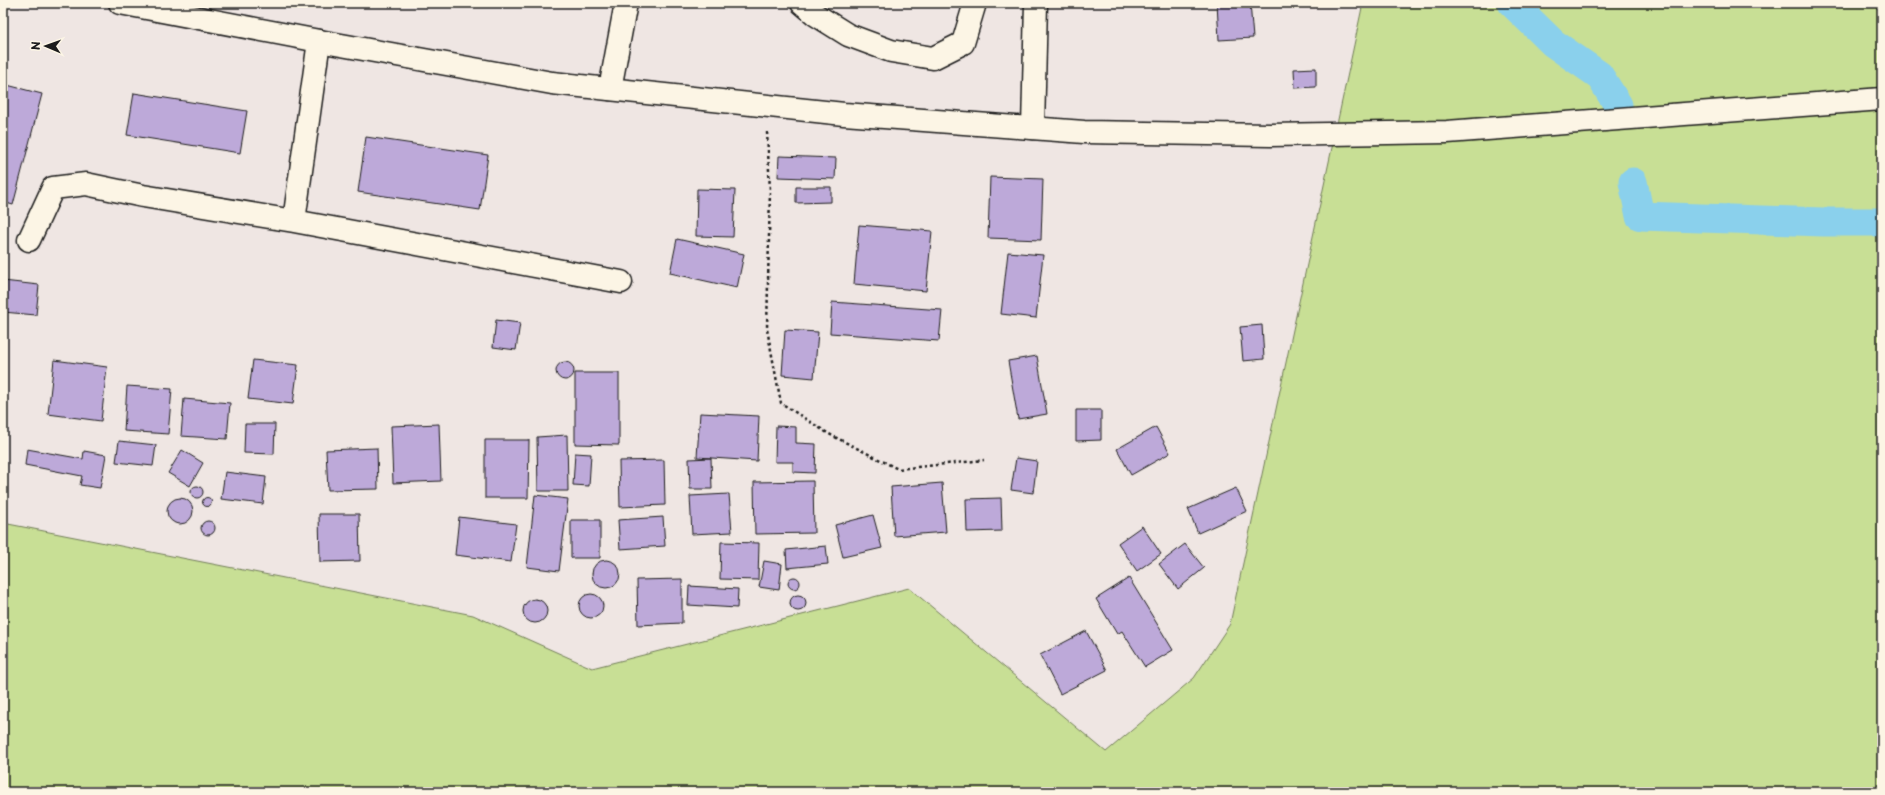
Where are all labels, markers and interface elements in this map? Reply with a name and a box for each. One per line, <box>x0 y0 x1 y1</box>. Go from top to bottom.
north arrow <box>26 26 66 66</box>
text: N <box>27 41 44 50</box>

